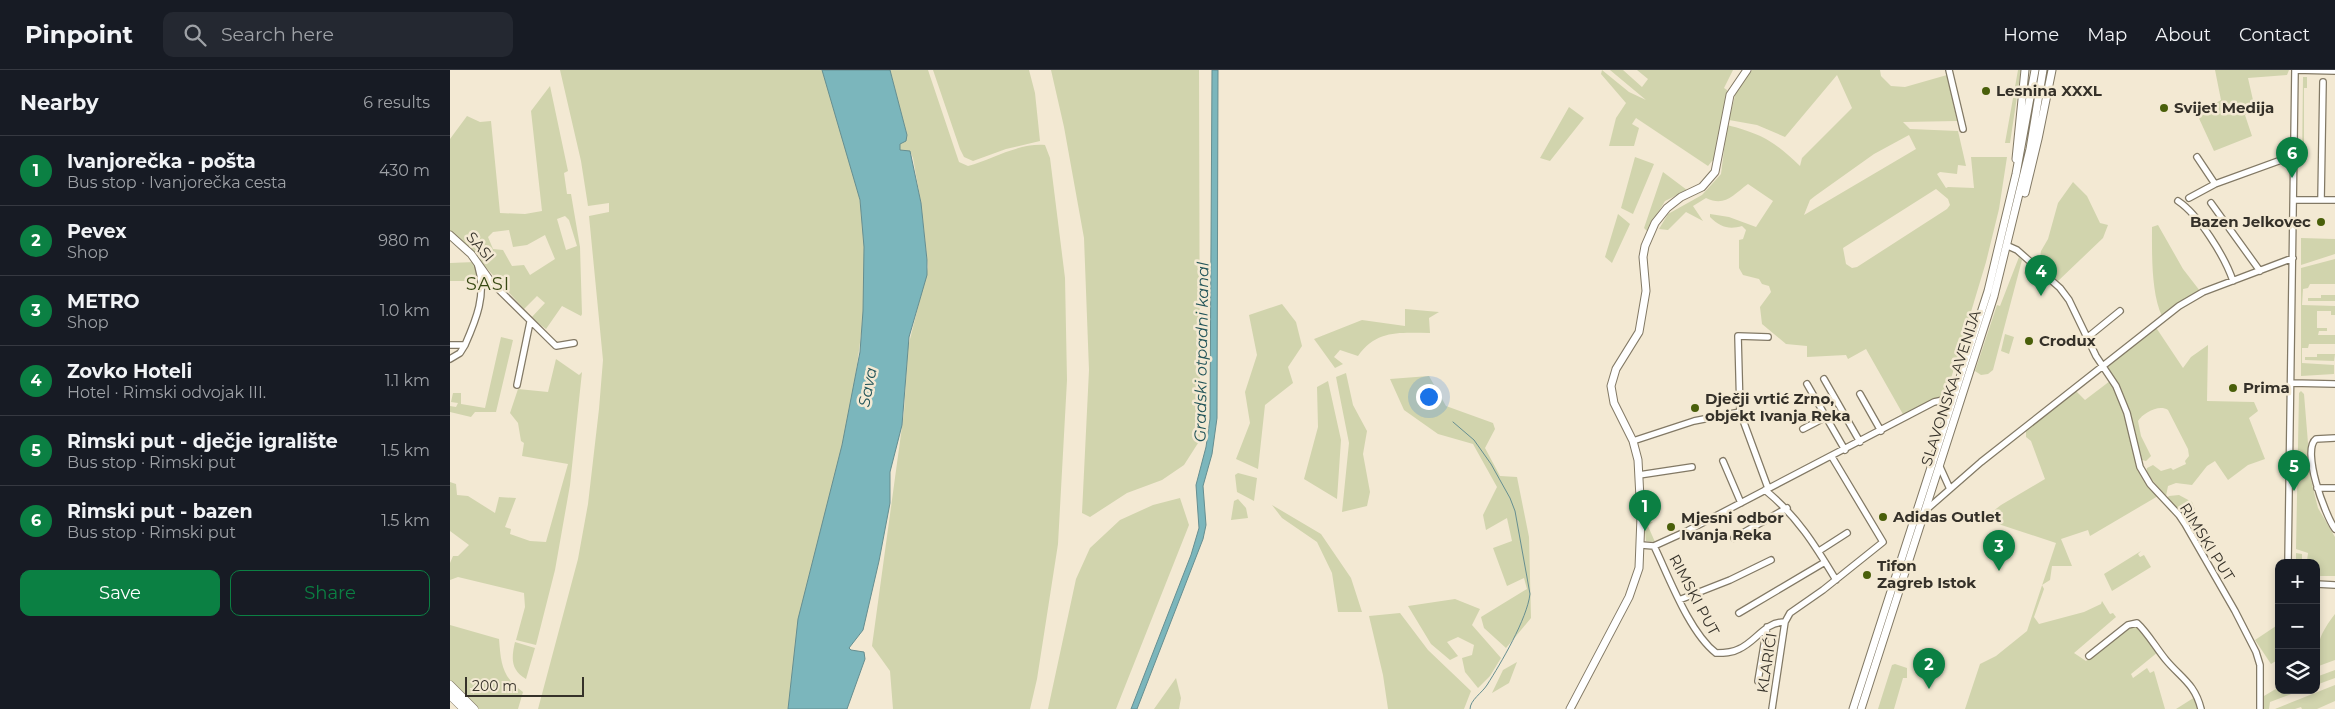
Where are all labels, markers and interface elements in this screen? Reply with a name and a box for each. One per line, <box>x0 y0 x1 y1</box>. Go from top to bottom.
search box <box>163 12 513 57</box>
text: Pinpoint <box>25 20 133 49</box>
icon: search <box>181 21 209 49</box>
text: Search here <box>221 23 334 46</box>
text: Home <box>2003 24 2059 46</box>
text: Map <box>2087 24 2127 46</box>
text: About <box>2155 24 2211 46</box>
text: Contact <box>2239 24 2310 46</box>
place label: Lesnina XXXL <box>1996 81 2102 100</box>
marker: Lesnina XXXL <box>1980 85 1992 97</box>
text: Nearby <box>20 90 99 115</box>
text: 6 results <box>363 93 430 112</box>
place label: Svijet Medija <box>2174 98 2274 117</box>
marker: Svijet Medija <box>2158 102 2170 114</box>
pin: 6 <box>2276 137 2308 178</box>
text: Ivanjorečka - pošta <box>67 150 256 173</box>
text: 1 <box>33 161 39 180</box>
text: 430 m <box>379 161 430 180</box>
text: Bus stop · Ivanjorečka cesta <box>67 173 287 192</box>
place label: Bazen Jelkovec <box>2190 212 2311 231</box>
marker: Bazen Jelkovec <box>2315 216 2327 228</box>
text: Pevex <box>67 220 127 243</box>
street label: SASI <box>462 228 499 266</box>
text: 2 <box>31 231 41 250</box>
text: 980 m <box>378 231 430 250</box>
text: Shop <box>67 243 109 262</box>
pin: 4 <box>2025 255 2057 296</box>
water label: Gradski otpadni kanal <box>1190 261 1213 442</box>
district label: SASI <box>466 273 510 295</box>
text: METRO <box>67 290 140 313</box>
text: 3 <box>31 301 41 320</box>
text: 1.0 km <box>380 301 430 320</box>
street label: SLAVONSKA AVENIJA <box>1916 307 1985 468</box>
text: Shop <box>67 313 109 332</box>
place label: Crodux <box>2039 331 2096 350</box>
marker: Crodux <box>2023 335 2035 347</box>
text: Zovko Hoteli <box>67 360 192 383</box>
water label: Sava <box>854 366 881 409</box>
text: 4 <box>30 371 42 390</box>
text: 1.1 km <box>385 371 430 390</box>
place label: Prima <box>2243 378 2290 397</box>
marker: Prima <box>2227 382 2239 394</box>
text: Hotel · Rimski odvojak III. <box>67 383 266 402</box>
your location <box>1416 384 1442 410</box>
place label: Dječji vrtić Zrno, objekt Ivanja Reka <box>1705 389 1850 425</box>
marker: Dječji vrtić Zrno, objekt Ivanja Reka <box>1689 402 1701 414</box>
text: Rimski put - dječje igralište <box>67 430 338 453</box>
text: 5 <box>31 441 41 460</box>
text: 1.5 km <box>381 441 430 460</box>
pin: 5 <box>2278 450 2310 491</box>
text: Bus stop · Rimski put <box>67 453 236 472</box>
pin: 1 <box>1629 490 1661 531</box>
street label: RIMSKI PUT <box>2176 499 2239 585</box>
text: Rimski put - bazen <box>67 500 253 523</box>
place label: Adidas Outlet <box>1892 507 2002 526</box>
place label: Mjesni odbor Ivanja Reka <box>1681 508 1784 544</box>
text: 6 <box>31 511 41 530</box>
text: 1.5 km <box>381 511 430 530</box>
marker: Adidas Outlet <box>1877 511 1889 523</box>
marker: Mjesni odbor Ivanja Reka <box>1665 521 1677 533</box>
text: Bus stop · Rimski put <box>67 523 236 542</box>
pin: 3 <box>1983 530 2015 571</box>
street label: RIMSKI PUT <box>1665 551 1724 639</box>
place label: Tifon Zagreb Istok <box>1877 556 1976 592</box>
map controls <box>2275 559 2320 694</box>
button: + <box>2275 559 2320 604</box>
marker: Tifon Zagreb Istok <box>1861 569 1873 581</box>
button: Save <box>20 570 220 616</box>
button: Share <box>230 570 430 616</box>
button: − <box>2275 604 2320 649</box>
street label: KLARIĆI <box>1752 631 1781 694</box>
pin: 2 <box>1913 648 1945 689</box>
button: layers <box>2275 649 2320 694</box>
scale bar <box>465 674 584 697</box>
text: 200 m <box>472 677 517 695</box>

